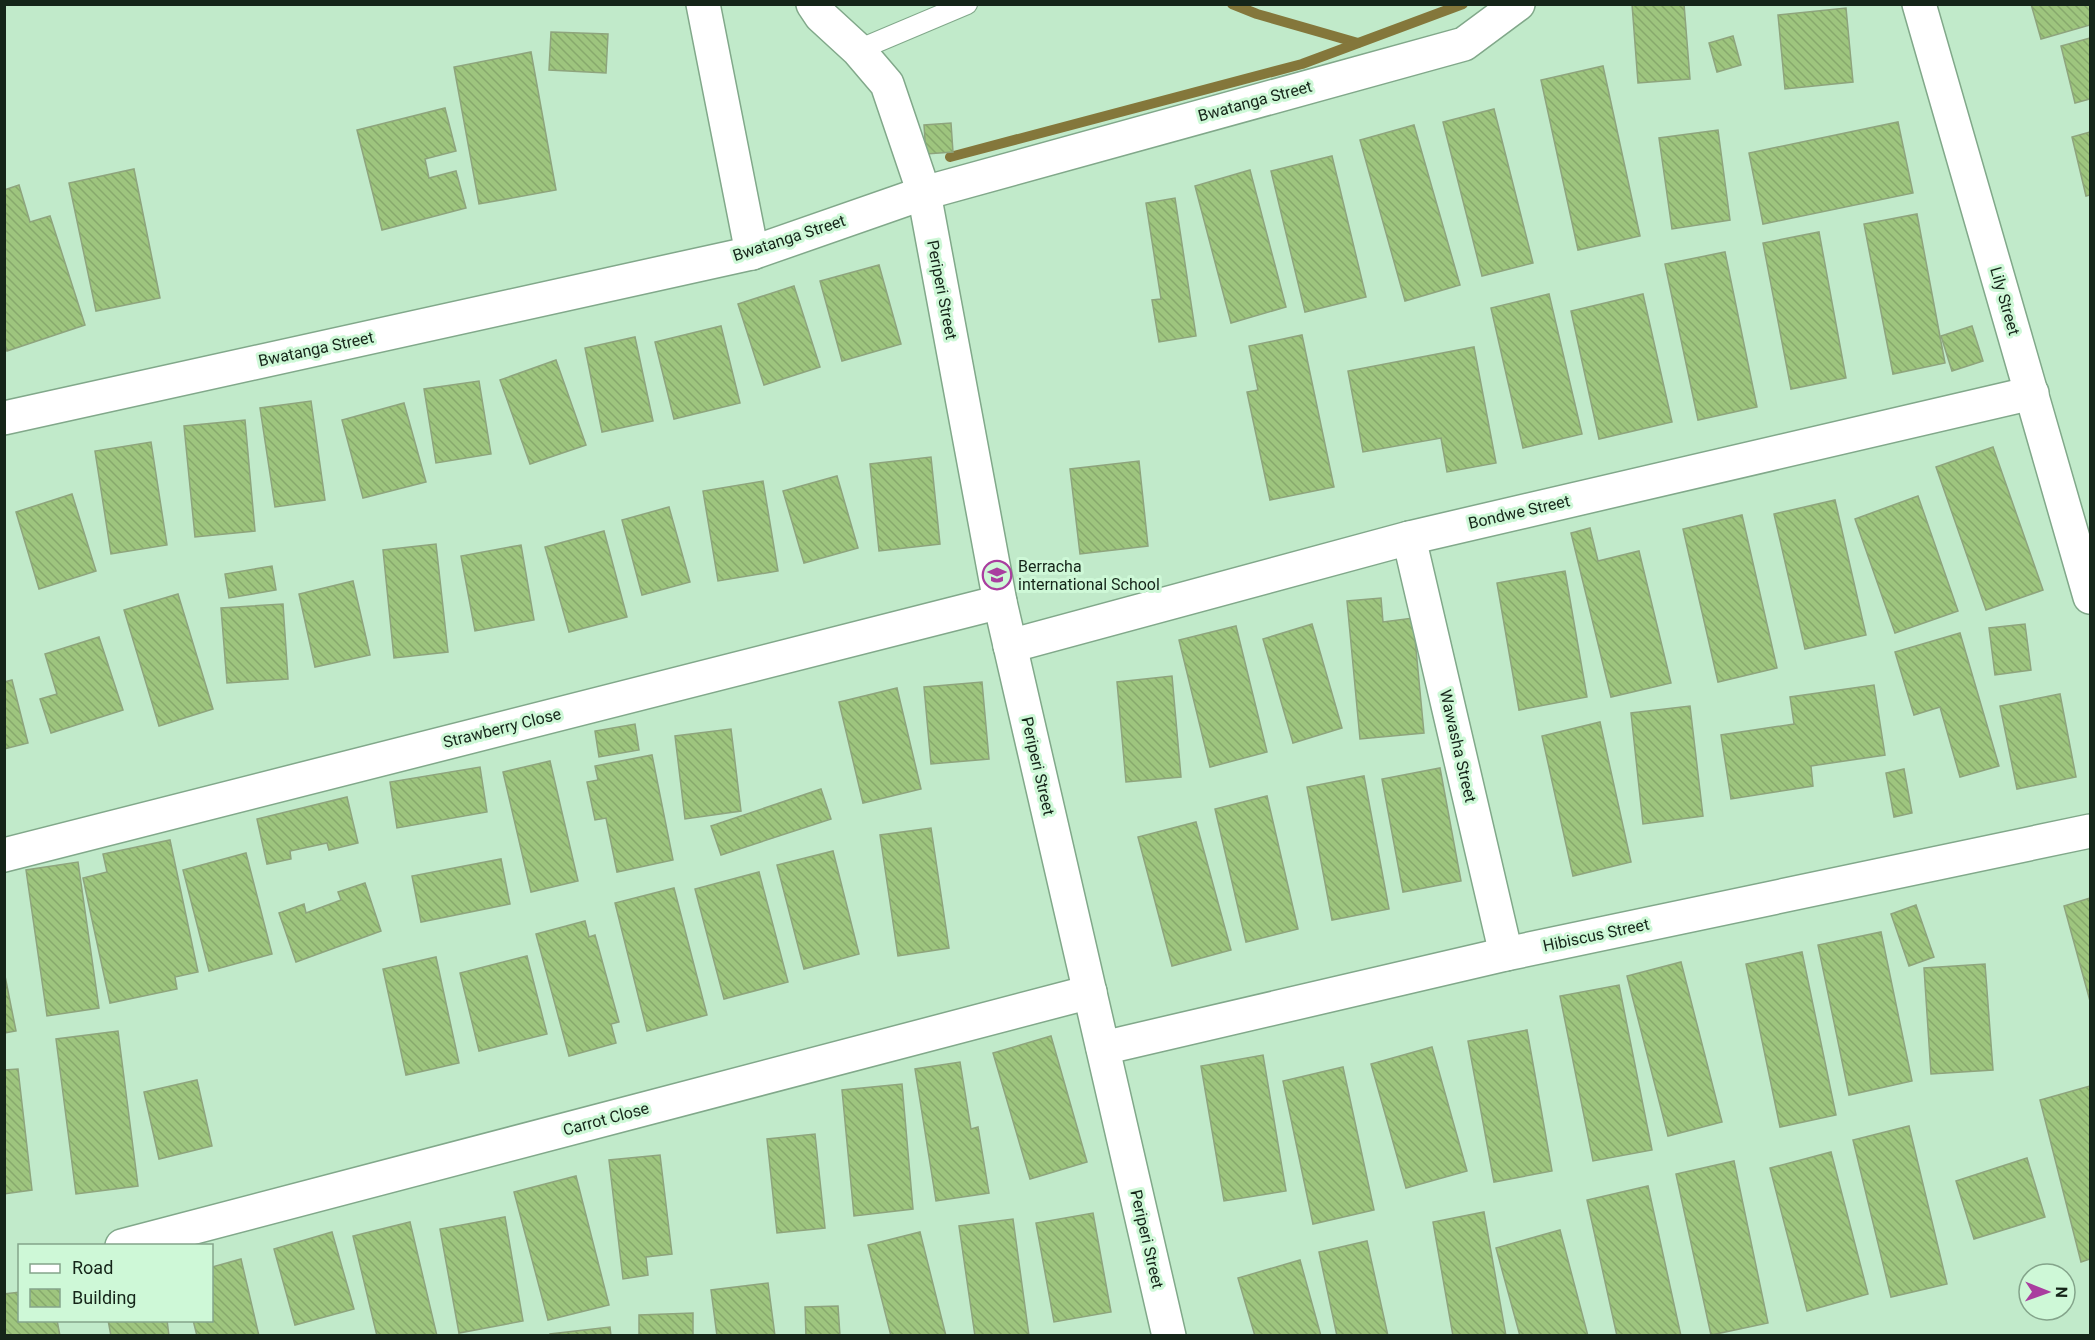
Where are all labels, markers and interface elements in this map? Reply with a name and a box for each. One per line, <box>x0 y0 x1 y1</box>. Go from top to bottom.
street label: Bwatanga Street <box>1196 77 1314 125</box>
street label: Bwatanga Street <box>730 211 848 265</box>
street label: Periperi Street <box>923 239 961 341</box>
street label: Lily Street <box>1986 265 2024 337</box>
street label: Bwatanga Street <box>257 328 375 370</box>
street label: Bondwe Street <box>1466 491 1572 533</box>
place label: Berracha international School <box>1018 557 1160 594</box>
school or university icon: Berracha international School <box>981 559 1013 591</box>
street label: Wawasha Street <box>1436 688 1480 804</box>
street label: Strawberry Close <box>441 704 563 752</box>
street label: Periperi Street <box>1017 715 1059 817</box>
street label: Hibiscus Street <box>1541 914 1651 956</box>
street label: Carrot Close <box>561 1098 651 1140</box>
street label: Periperi Street <box>1126 1188 1168 1290</box>
legend <box>18 1244 213 1322</box>
text: Road <box>72 1257 113 1278</box>
north arrow <box>2017 1262 2077 1322</box>
text: N <box>2052 1286 2071 1298</box>
text: Building <box>72 1287 136 1308</box>

